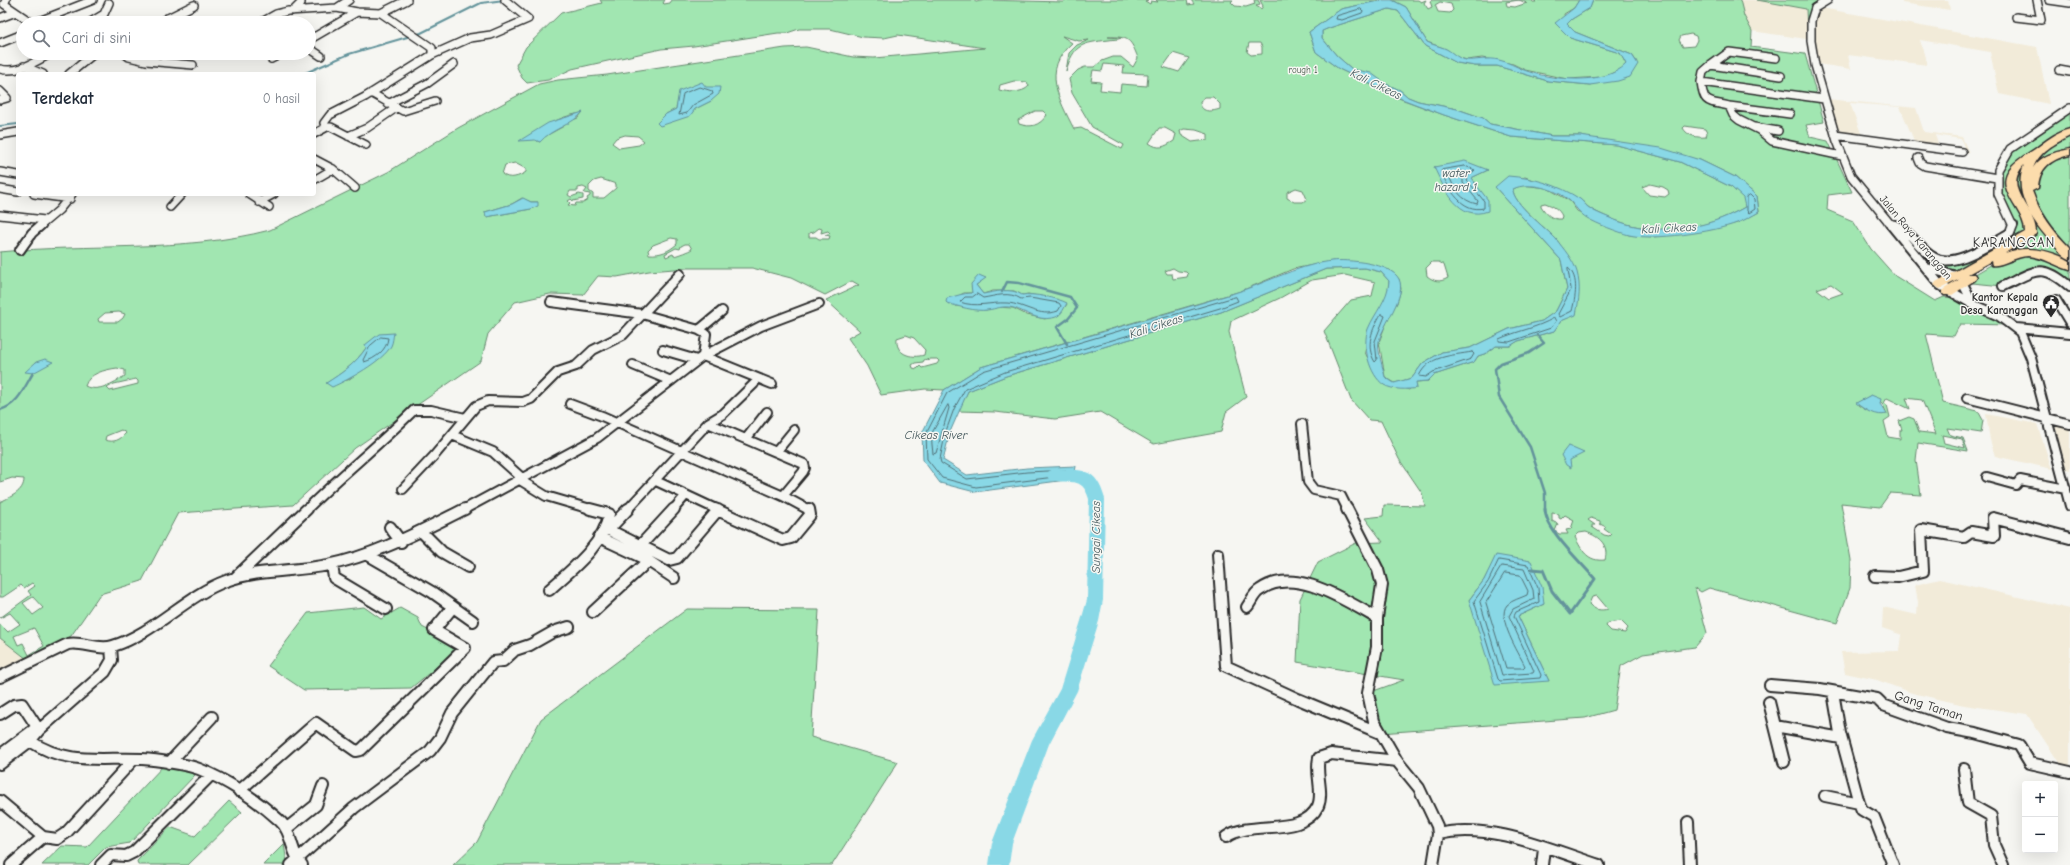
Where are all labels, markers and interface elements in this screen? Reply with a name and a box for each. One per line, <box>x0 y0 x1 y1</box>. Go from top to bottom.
search box <box>16 16 316 60</box>
icon: search <box>30 27 52 49</box>
text: Cari di sini <box>62 29 131 47</box>
park label: rough 1 <box>1289 65 1318 75</box>
water label: Kali Cikeas <box>1348 66 1404 102</box>
text: Terdekat <box>32 89 94 108</box>
text: 0 hasil <box>263 91 300 106</box>
water label: water hazard 1 <box>1434 166 1478 194</box>
street label: Jalan Raya Karanggan <box>1877 193 1955 282</box>
water label: Kali Cikeas <box>1641 220 1697 236</box>
district label: KARANGGAN <box>1973 235 2055 250</box>
place label: Kantor Kepala Desa Karanggan <box>1961 291 2038 317</box>
public building icon: Kantor Kepala Desa Karanggan <box>2041 293 2061 318</box>
water label: Kali Cikeas <box>1128 311 1184 341</box>
water label: Cikeas River <box>905 428 969 442</box>
water label: Sungai Cikeas <box>1089 501 1103 573</box>
street label: Gang Taman <box>1893 687 1965 724</box>
map controls <box>2022 781 2058 853</box>
button: + <box>2022 781 2058 817</box>
button: − <box>2022 817 2058 853</box>

